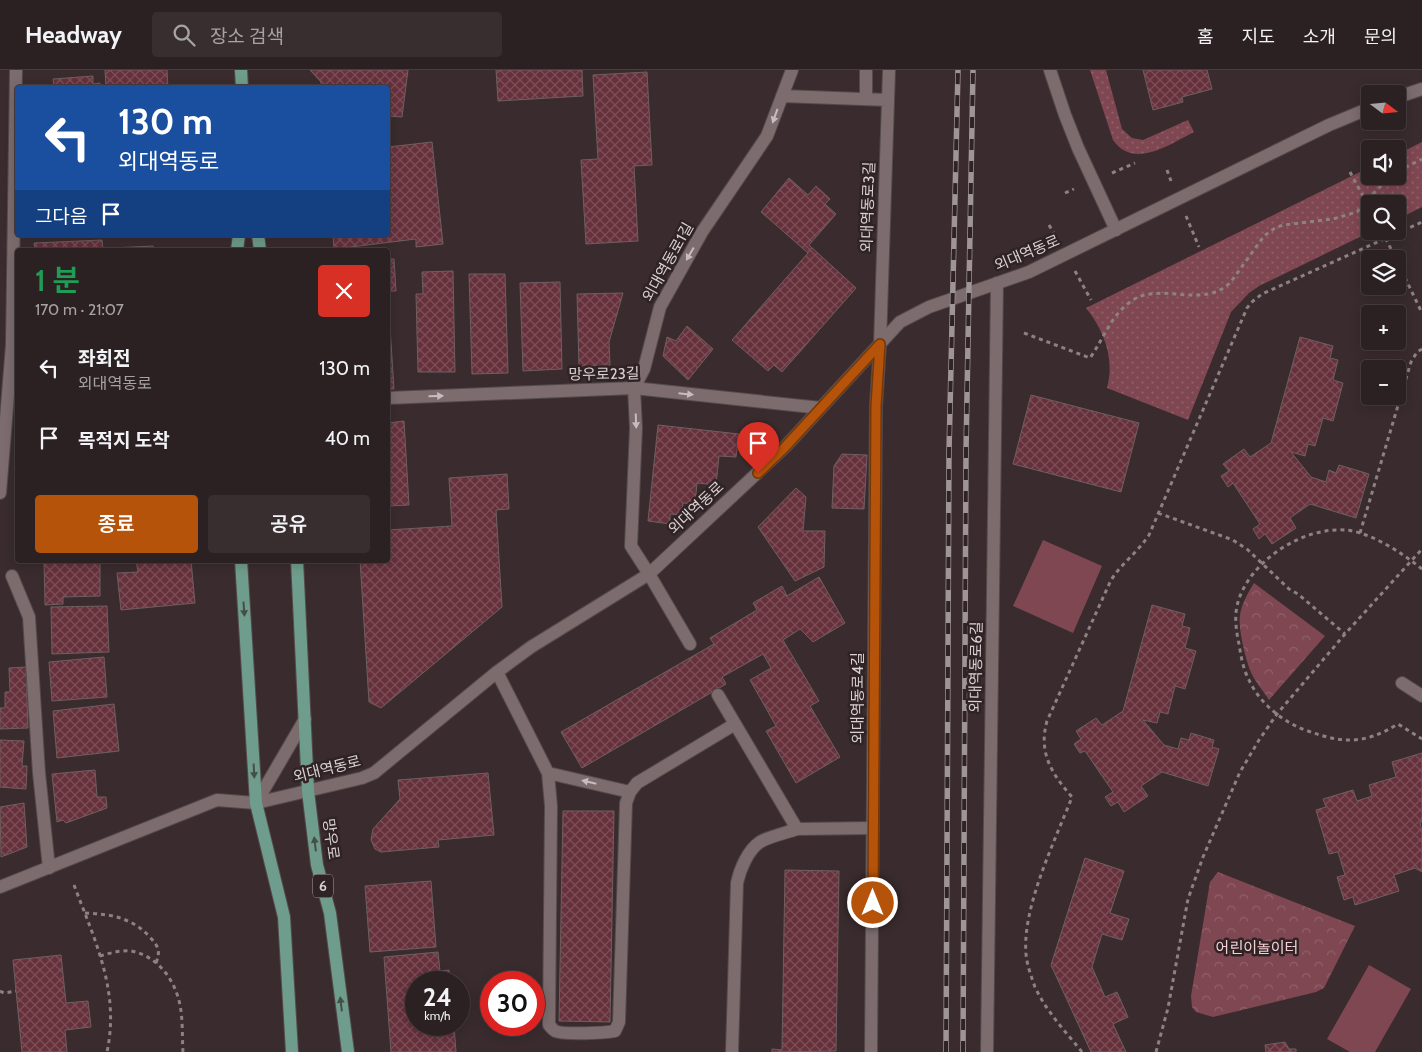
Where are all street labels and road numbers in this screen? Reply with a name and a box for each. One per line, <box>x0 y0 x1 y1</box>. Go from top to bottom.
street label: 외대역동로3길 <box>857 161 879 253</box>
street label: 외대역동로1길 <box>639 219 697 305</box>
street label: 외대역동로 <box>992 231 1062 275</box>
street label: 망우로23길 <box>568 364 640 384</box>
street label: 외대역동로 <box>665 478 727 538</box>
street label: 외대역동로6길 <box>966 621 986 713</box>
street label: 외대역동로4길 <box>849 652 867 744</box>
street label: 외대역동로 <box>291 752 363 786</box>
street label: 망우로 <box>319 817 343 861</box>
road number: 6 <box>313 874 333 898</box>

